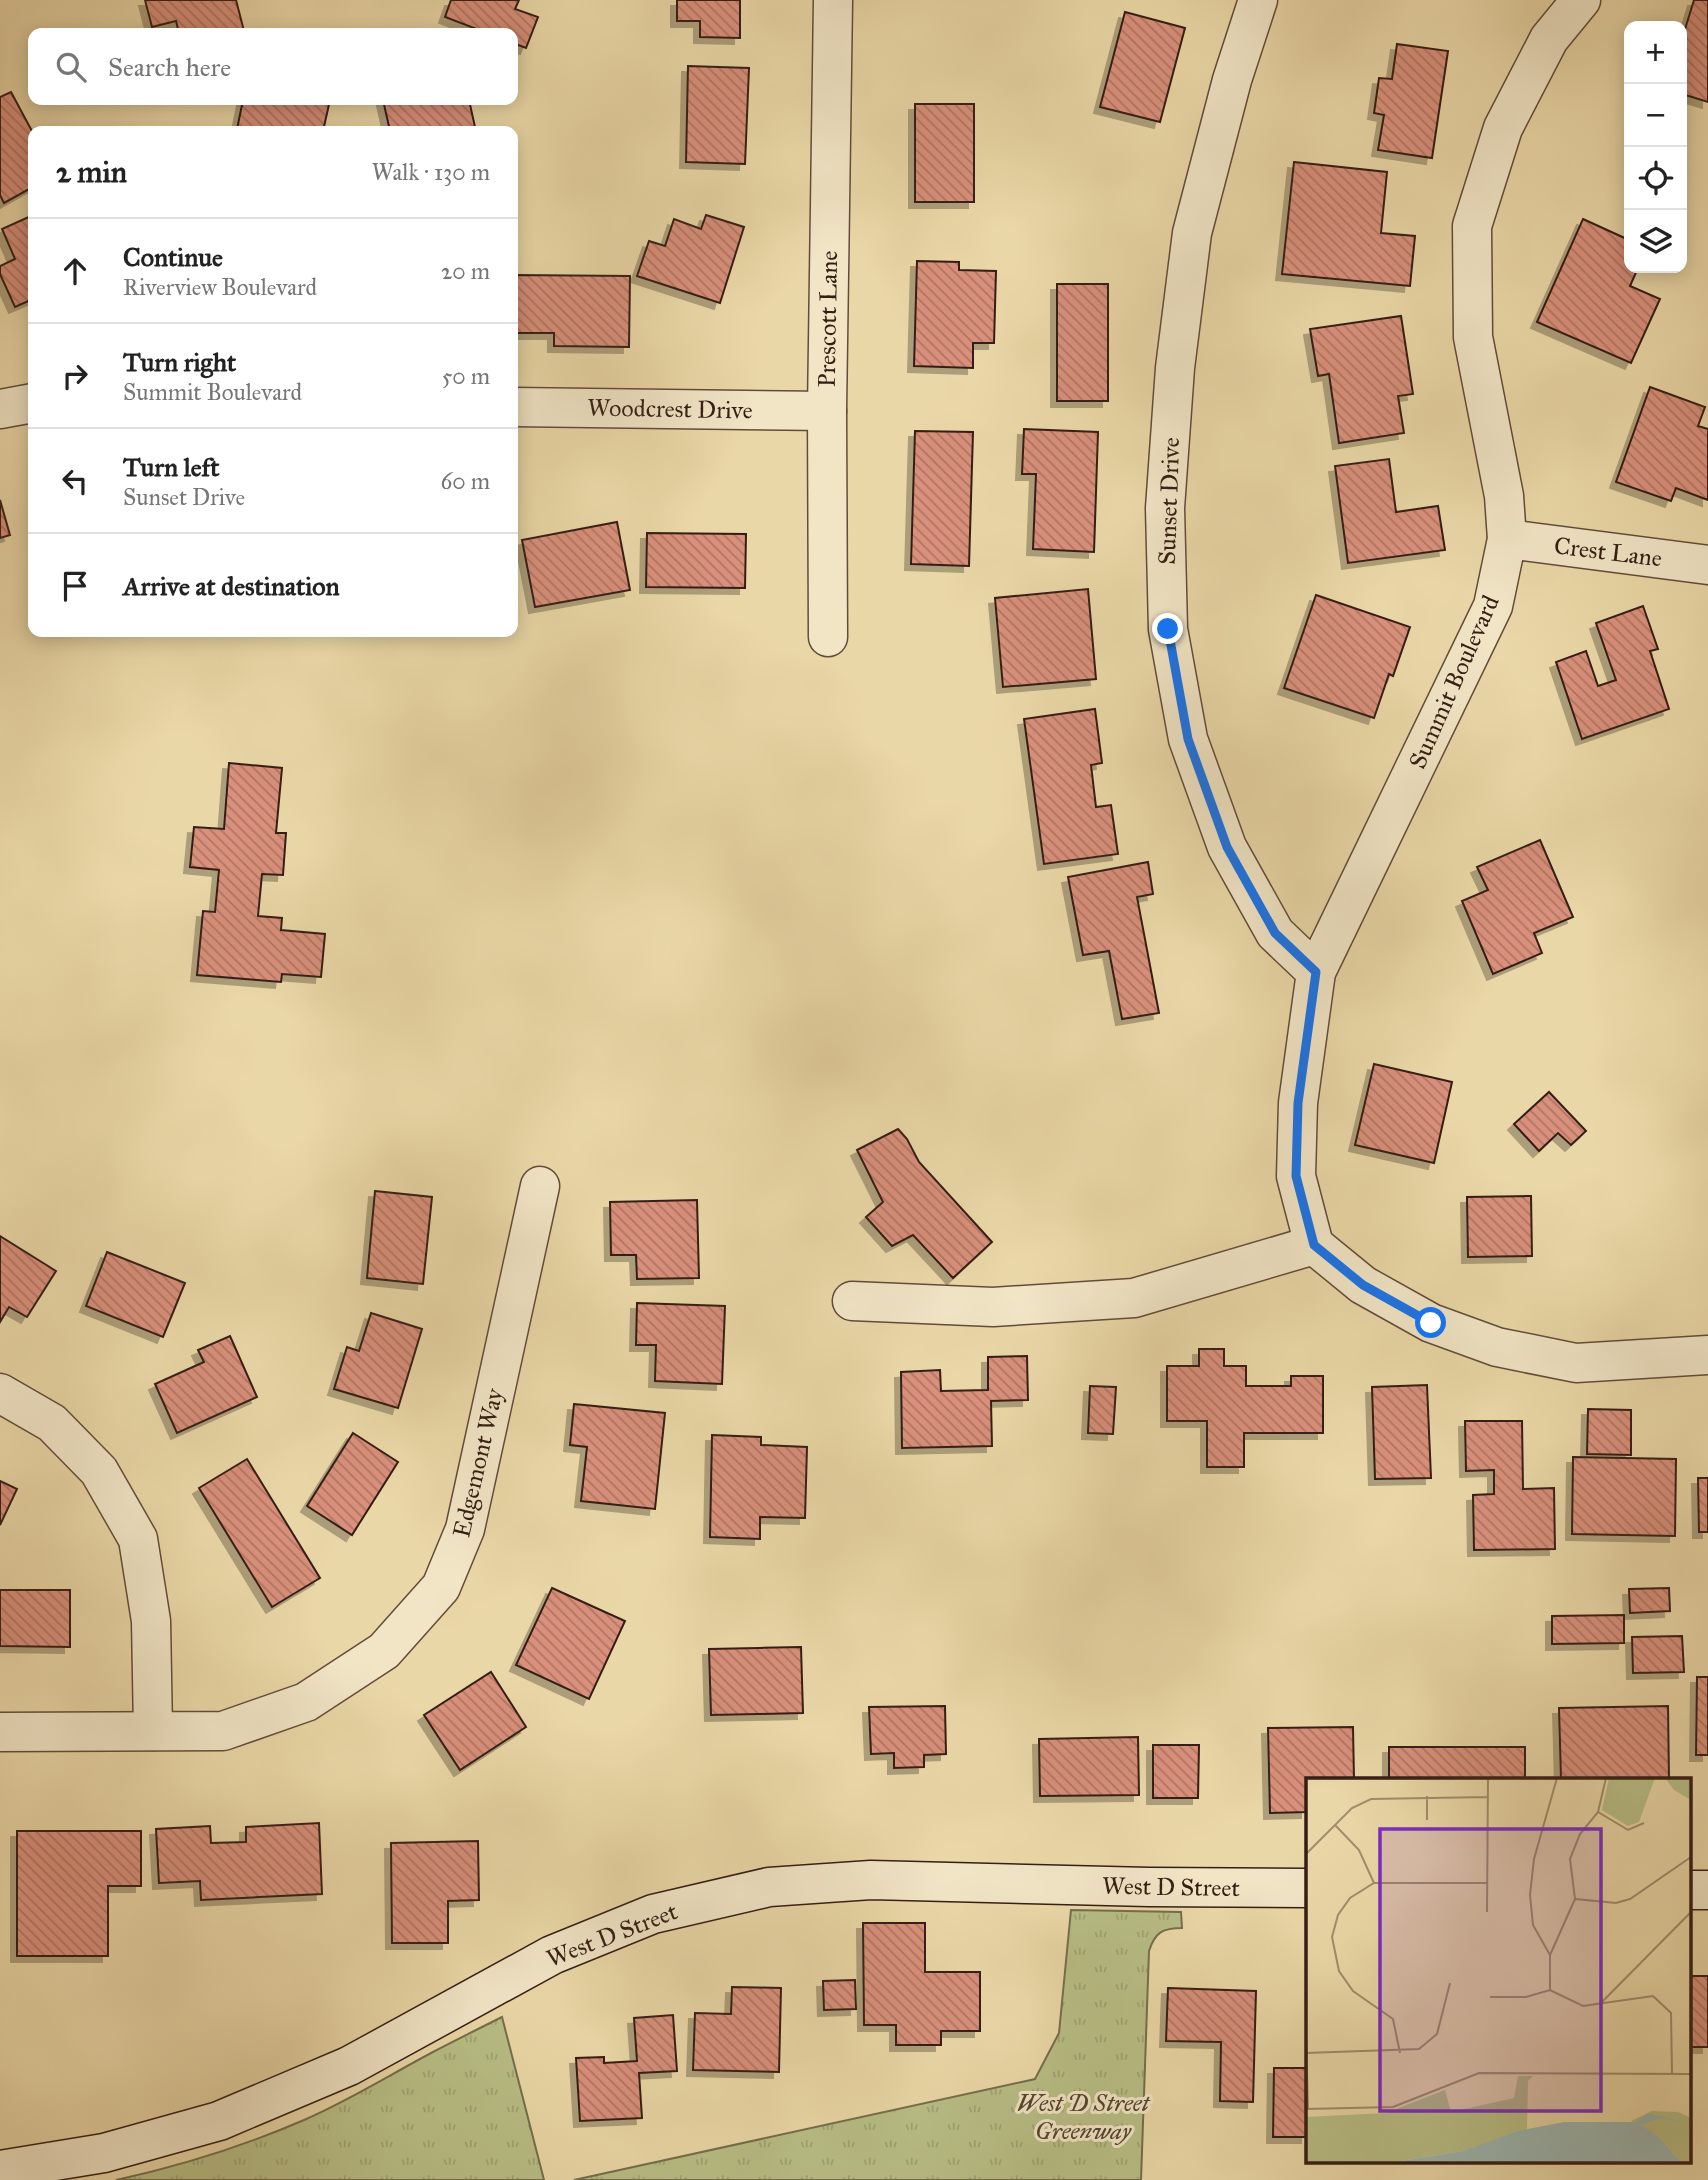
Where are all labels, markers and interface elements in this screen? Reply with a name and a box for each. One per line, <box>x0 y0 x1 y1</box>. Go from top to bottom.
map controls <box>1624 21 1687 273</box>
button: + <box>1624 21 1687 84</box>
search box <box>28 28 518 105</box>
icon: search <box>52 48 90 86</box>
text: Search here <box>108 51 231 83</box>
button: − <box>1624 84 1687 147</box>
button: locate <box>1624 147 1687 210</box>
text: 2 min <box>56 154 127 190</box>
text: Walk · 130 m <box>372 158 490 186</box>
button: layers <box>1624 210 1687 273</box>
text: Continue <box>123 241 223 273</box>
street label: Prescott Lane <box>812 250 844 388</box>
icon: ahead <box>56 252 94 290</box>
text: 20 m <box>441 257 490 285</box>
text: Riverview Boulevard <box>123 273 317 301</box>
text: Turn right <box>123 346 236 378</box>
icon: right <box>56 357 94 395</box>
text: 50 m <box>442 362 490 390</box>
text: Summit Boulevard <box>123 378 302 406</box>
street label: Woodcrest Drive <box>587 393 753 425</box>
street label: Sunset Drive <box>1152 437 1186 565</box>
text: Turn left <box>123 451 219 483</box>
icon: left <box>56 462 94 500</box>
text: 60 m <box>441 467 490 495</box>
text: Sunset Drive <box>123 483 245 511</box>
street label: Crest Lane <box>1552 531 1664 573</box>
icon: arrive <box>56 567 94 605</box>
text: Arrive at destination <box>123 570 340 602</box>
street label: Summit Boulevard <box>1402 591 1506 773</box>
route end <box>1152 613 1183 644</box>
route start <box>1415 1307 1446 1338</box>
street label: Edgemont Way <box>446 1385 510 1540</box>
inset map <box>1306 1778 1690 2162</box>
street label: West D Street <box>1102 1871 1241 1903</box>
street label: West D Street <box>542 1896 682 1974</box>
park label: West D Street Greenway <box>1017 2088 1151 2146</box>

